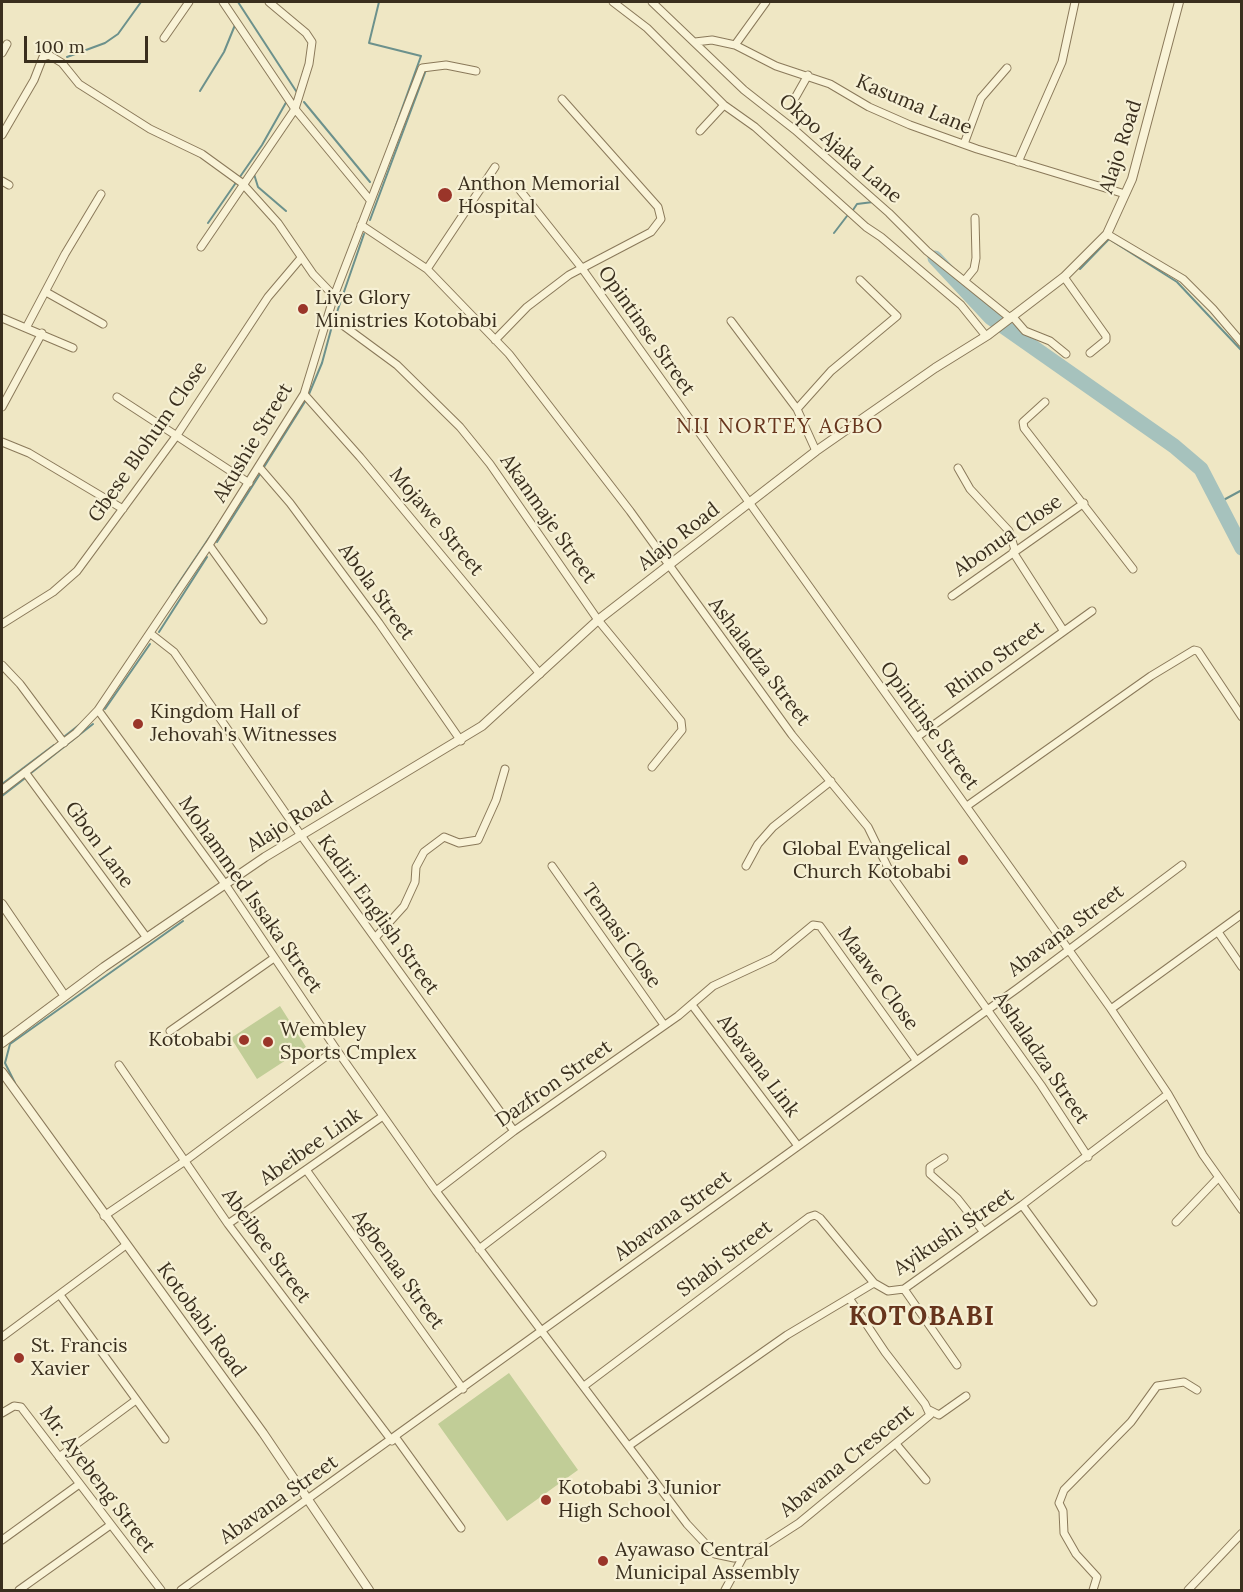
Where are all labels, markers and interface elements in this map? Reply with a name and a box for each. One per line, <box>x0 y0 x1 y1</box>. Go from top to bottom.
scale bar <box>27 24 152 62</box>
text: 100 m <box>35 35 85 58</box>
street label: Kasuma Lane <box>852 70 976 140</box>
street label: Okpo Ajaka Lane <box>774 89 906 209</box>
street label: Alajo Road <box>1095 97 1147 197</box>
place label: Anthon Memorial Hospital <box>458 172 620 219</box>
marker: Anthon Memorial Hospital <box>436 186 454 204</box>
street label: Opintinse Street <box>592 261 700 401</box>
place label: Live Glory Ministries Kotobabi <box>315 286 497 333</box>
marker: Live Glory Ministries Kotobabi <box>296 302 310 316</box>
street label: Gbese Blohum Close <box>83 357 213 527</box>
street label: Akushie Street <box>208 379 298 507</box>
district label: NII NORTEY AGBO <box>676 414 884 440</box>
street label: Akanmaje Street <box>495 450 601 588</box>
street label: Mojawe Street <box>384 463 488 581</box>
street label: Abonua Close <box>949 490 1067 582</box>
street label: Alajo Road <box>633 498 725 576</box>
street label: Abola Street <box>333 539 419 645</box>
street label: Ashaladza Street <box>703 593 815 731</box>
street label: Rhino Street <box>941 616 1049 704</box>
street label: Opintinse Street <box>874 657 984 795</box>
place label: Kingdom Hall of Jehovah's Witnesses <box>150 700 337 747</box>
marker: Kingdom Hall of Jehovah's Witnesses <box>131 717 145 731</box>
street label: Alajo Road <box>243 786 337 858</box>
street label: Mohammed Issaka Street <box>173 792 327 998</box>
street label: Gbon Lane <box>60 797 138 893</box>
street label: Kadiri English Street <box>312 830 444 1000</box>
place label: Global Evangelical Church Kotobabi <box>782 837 951 884</box>
marker: Global Evangelical Church Kotobabi <box>956 853 970 867</box>
street label: Temasi Close <box>576 879 666 993</box>
street label: Abavana Street <box>1003 880 1129 982</box>
street label: Maawe Close <box>832 923 924 1035</box>
street label: Ashaladza Street <box>988 987 1094 1129</box>
street label: Abavana Link <box>712 1010 804 1122</box>
place label: Wembley Sports Cmplex <box>280 1018 416 1065</box>
place label: Kotobabi <box>148 1028 232 1052</box>
marker: Kotobabi <box>237 1033 251 1047</box>
marker: Wembley Sports Cmplex <box>261 1035 275 1049</box>
street label: Dazfron Street <box>491 1035 617 1133</box>
street label: Abeibee Link <box>255 1103 367 1191</box>
street label: Abavana Street <box>610 1165 736 1267</box>
street label: Ayikushi Street <box>889 1183 1019 1281</box>
street label: Abeibee Street <box>216 1184 316 1308</box>
street label: Agbenaa Street <box>347 1206 449 1334</box>
street label: Shabi Street <box>673 1215 777 1303</box>
street label: Kotobabi Road <box>152 1258 250 1382</box>
district label: KOTOBABI <box>848 1302 996 1334</box>
place label: St. Francis Xavier <box>31 1334 127 1381</box>
marker: St. Francis Xavier <box>12 1351 26 1365</box>
street label: Abavana Crescent <box>775 1399 919 1523</box>
street label: Mr. Ayebeng Street <box>34 1402 160 1558</box>
street label: Abavana Street <box>215 1450 343 1550</box>
place label: Kotobabi 3 Junior High School <box>558 1476 721 1523</box>
marker: Kotobabi 3 Junior High School <box>539 1493 553 1507</box>
place label: Ayawaso Central Municipal Assembly <box>615 1538 800 1585</box>
marker: Ayawaso Central Municipal Assembly <box>596 1554 610 1568</box>

